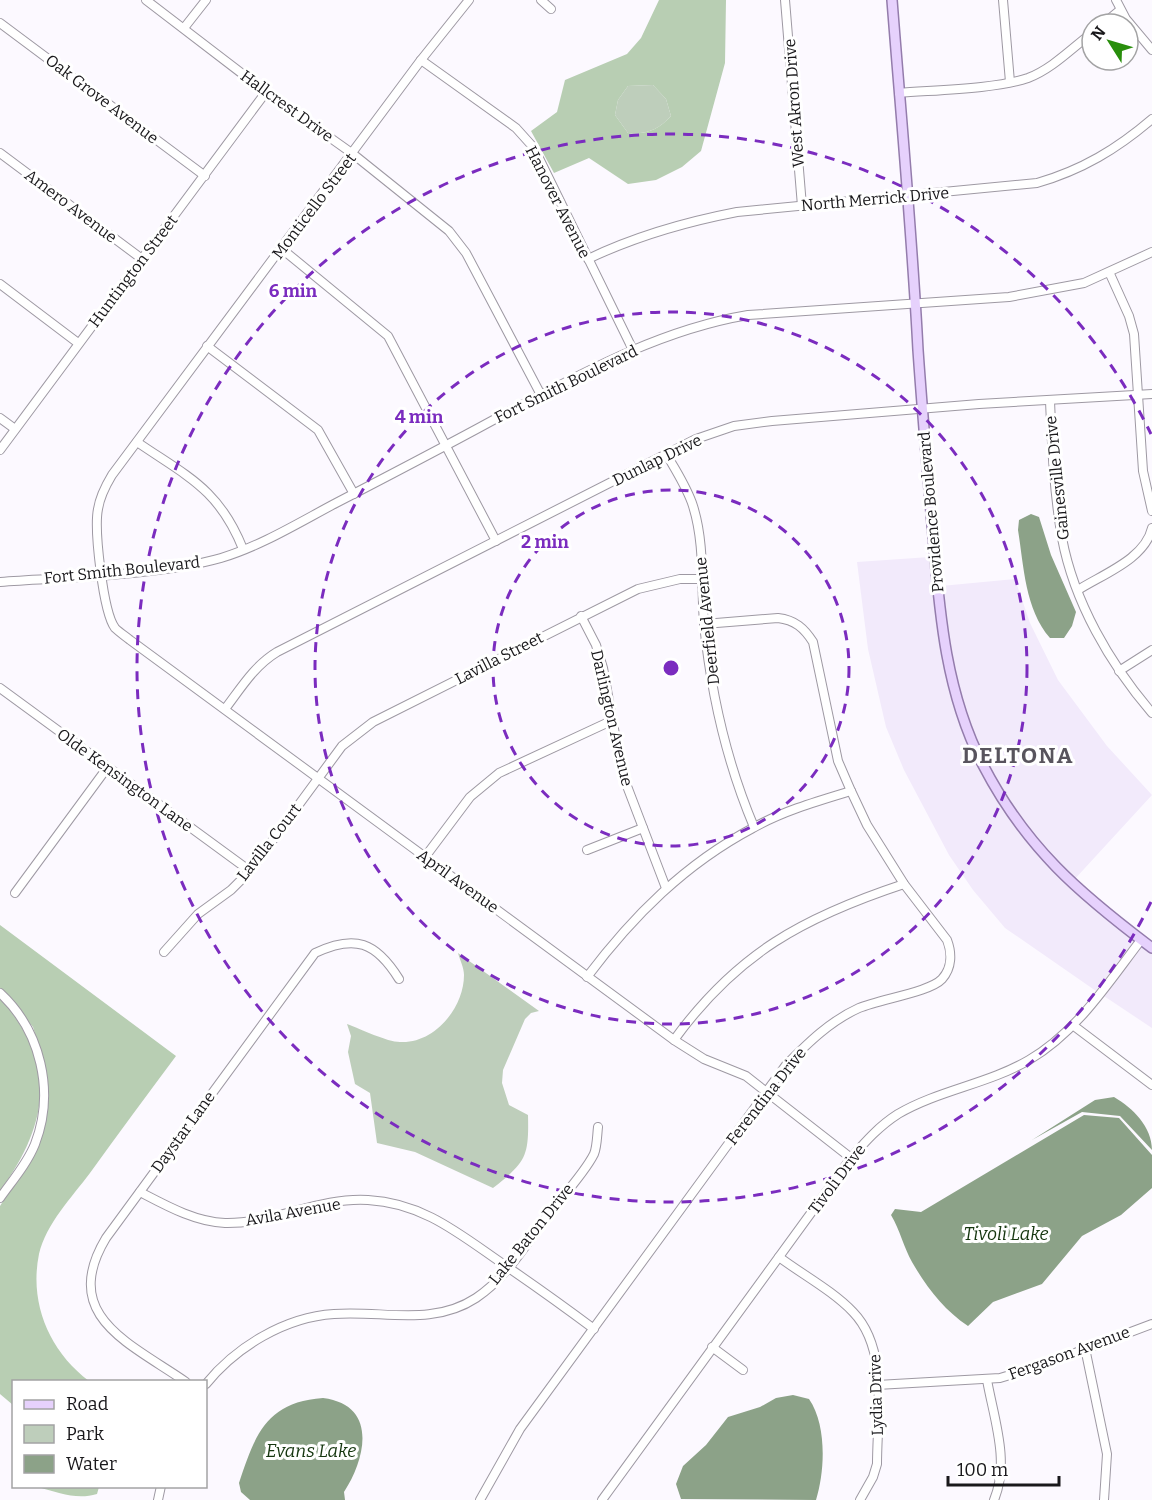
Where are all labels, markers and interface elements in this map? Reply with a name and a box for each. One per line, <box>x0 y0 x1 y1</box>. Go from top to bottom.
north arrow <box>1080 12 1140 72</box>
text: N <box>1087 23 1110 44</box>
street label: West Akron Drive <box>780 38 808 168</box>
street label: Oak Grove Avenue <box>42 50 162 148</box>
street label: Hallcrest Drive <box>237 66 337 146</box>
street label: Hanover Avenue <box>521 143 595 261</box>
street label: Monticello Street <box>268 149 360 263</box>
street label: Amero Avenue <box>21 165 121 247</box>
street label: North Merrick Drive <box>800 183 950 215</box>
street label: Huntington Street <box>85 211 182 331</box>
text: 6 min <box>269 280 318 302</box>
street label: Fort Smith Boulevard <box>491 341 641 427</box>
text: 4 min <box>395 406 444 428</box>
street label: Gainesville Drive <box>1041 415 1073 541</box>
street label: Dunlap Drive <box>609 430 705 490</box>
street label: Providence Boulevard <box>914 430 948 593</box>
text: 2 min <box>521 531 569 553</box>
street label: Fort Smith Boulevard <box>43 552 201 588</box>
street label: Deerfield Avenue <box>691 556 723 686</box>
street label: Lavilla Street <box>452 628 546 688</box>
street label: Darlington Avenue <box>587 648 637 788</box>
centre of rings <box>661 658 681 678</box>
street label: Olde Kensington Lane <box>53 724 197 836</box>
district label: DELTONA <box>962 742 1074 769</box>
street label: Lavilla Court <box>233 799 305 884</box>
street label: April Avenue <box>413 845 503 917</box>
street label: Ferendina Drive <box>722 1044 810 1148</box>
street label: Daystar Lane <box>147 1088 219 1176</box>
street label: Tivoli Drive <box>804 1140 870 1218</box>
street label: Lake Baton Drive <box>485 1180 577 1288</box>
street label: Avila Avenue <box>244 1194 342 1230</box>
water label: Tivoli Lake <box>963 1223 1049 1245</box>
street label: Fergason Avenue <box>1006 1322 1132 1384</box>
street label: Lydia Drive <box>865 1354 887 1436</box>
legend <box>12 1380 207 1488</box>
text: Road <box>66 1393 109 1415</box>
text: Park <box>66 1423 105 1445</box>
water label: Evans Lake <box>266 1440 356 1462</box>
scale bar <box>948 1449 1059 1487</box>
text: Water <box>66 1453 117 1475</box>
text: 100 m <box>957 1459 1008 1481</box>

